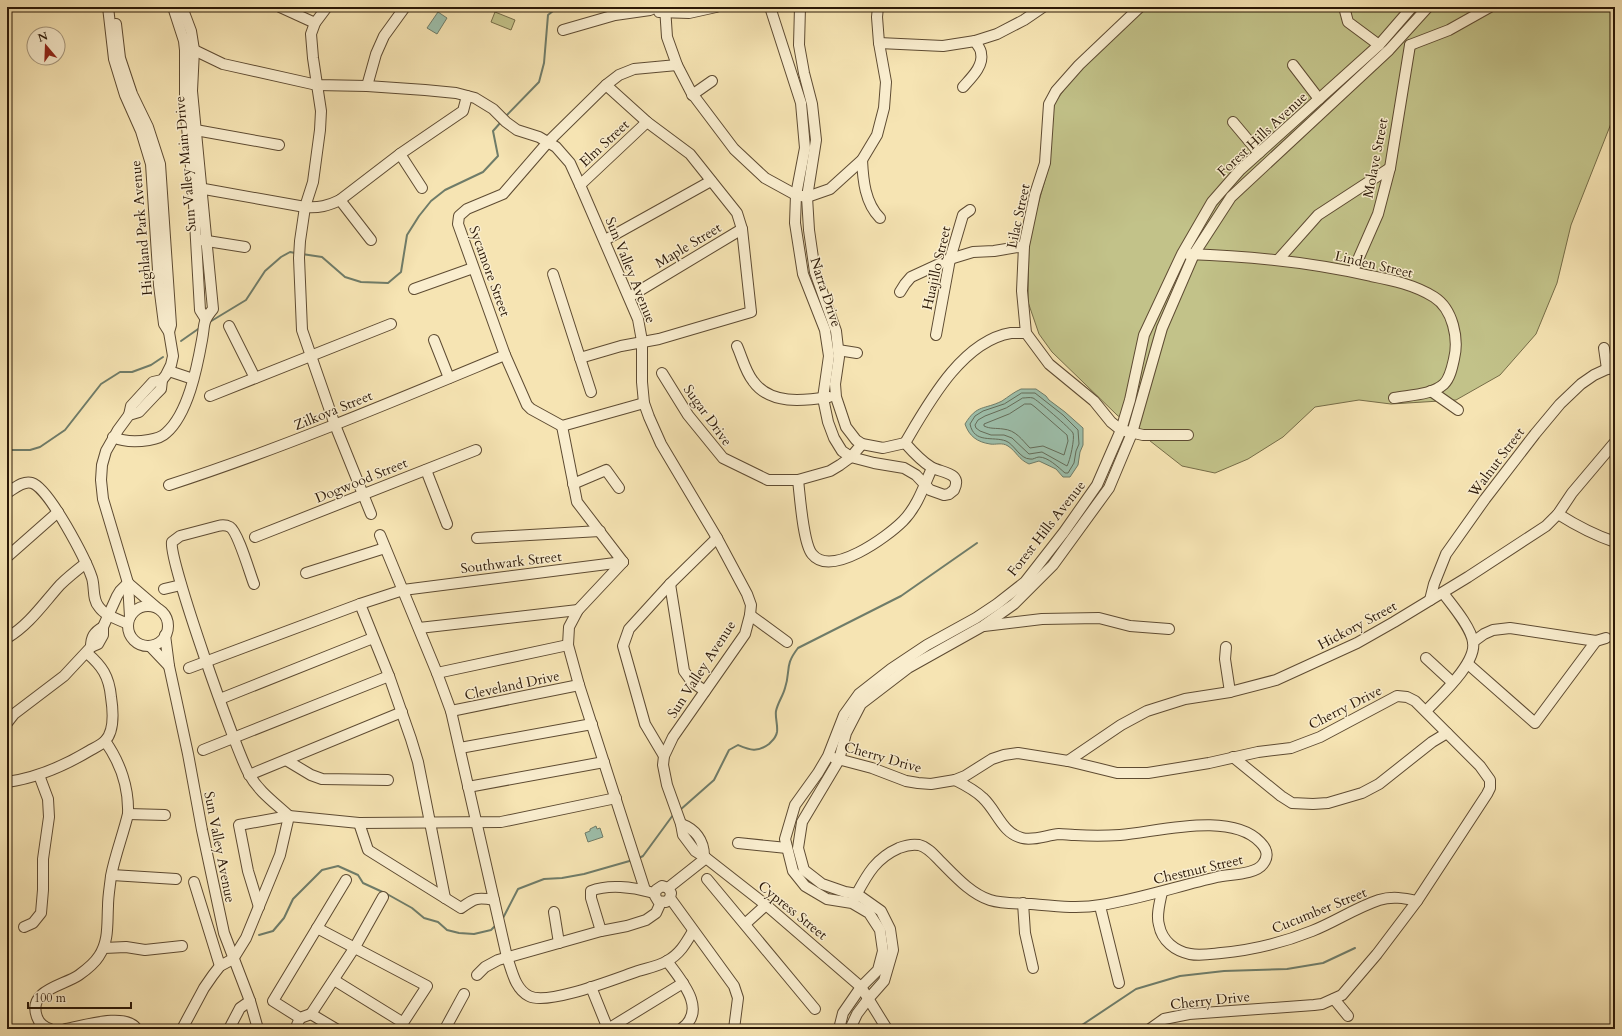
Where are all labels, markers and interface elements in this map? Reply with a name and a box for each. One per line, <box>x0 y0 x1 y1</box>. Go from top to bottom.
north arrow <box>26 26 66 66</box>
text: N <box>36 28 50 46</box>
street label: Forest Hills Avenue <box>1213 88 1311 181</box>
street label: Sun Valley Main Drive <box>170 95 201 233</box>
street label: Elm Street <box>575 115 634 171</box>
street label: Molave Street <box>1358 116 1393 200</box>
street label: Highland Park Avenue <box>126 159 157 297</box>
street label: Lilac Street <box>1002 181 1035 250</box>
street label: Sun Valley Avenue <box>601 214 660 326</box>
street label: Maple Street <box>652 218 725 273</box>
street label: Sycamore Street <box>464 223 515 320</box>
street label: Huajillo Street <box>918 224 955 312</box>
street label: Linden Street <box>1333 246 1415 283</box>
street label: Narra Drive <box>805 255 846 329</box>
street label: Sugar Drive <box>679 381 736 450</box>
street label: Zilkova Street <box>291 386 376 435</box>
street label: Walnut Street <box>1463 423 1529 502</box>
street label: Dogwood Street <box>312 453 411 508</box>
street label: Forest Hills Avenue <box>1003 477 1090 580</box>
street label: Southwark Street <box>459 547 563 578</box>
street label: Hickory Street <box>1314 596 1401 654</box>
street label: Sun Valley Avenue <box>663 617 740 722</box>
street label: Cleveland Drive <box>463 666 561 705</box>
street label: Cherry Drive <box>1305 681 1385 734</box>
street label: Cherry Drive <box>842 737 924 778</box>
street label: Sun Valley Avenue <box>199 790 240 904</box>
street label: Chestnut Street <box>1151 850 1245 889</box>
street label: Cypress Street <box>754 877 832 945</box>
street label: Cucumber Street <box>1269 883 1370 938</box>
scale bar <box>28 984 131 1010</box>
street label: Cherry Drive <box>1169 987 1251 1014</box>
text: 100 m <box>34 990 67 1006</box>

